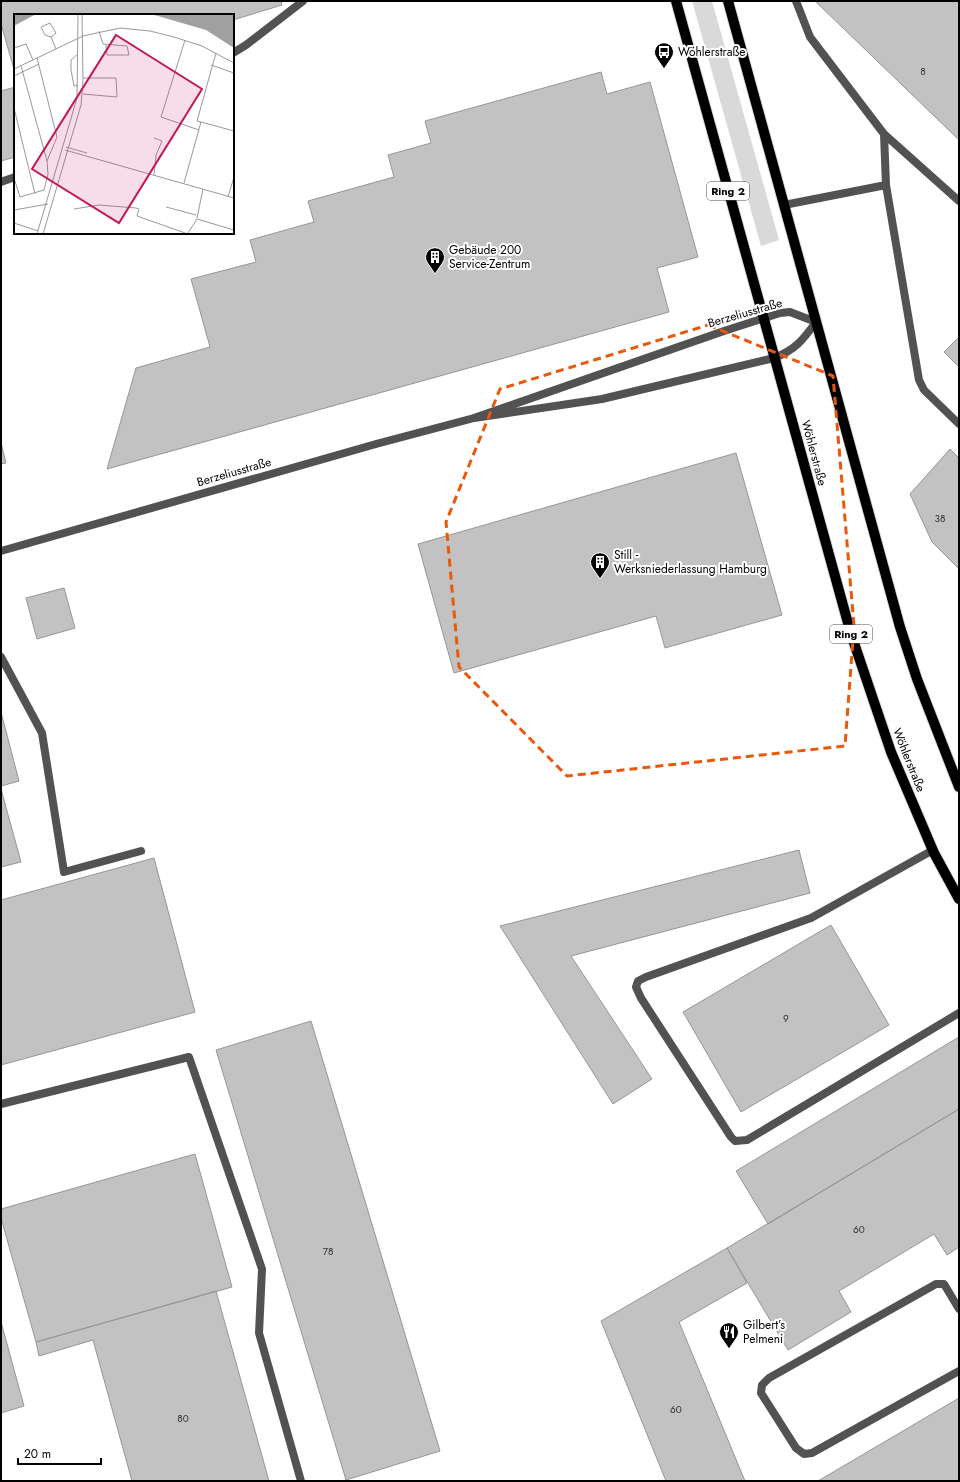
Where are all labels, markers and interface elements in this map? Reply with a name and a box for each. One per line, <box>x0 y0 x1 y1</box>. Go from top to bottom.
inset map <box>14 14 234 234</box>
bus stop icon: Wöhlerstraße <box>653 41 675 69</box>
place label: Wöhlerstraße <box>678 43 745 61</box>
house number: 8 <box>920 64 926 79</box>
road number: Ring 2 <box>707 182 749 200</box>
place label: Gebäude 200 Service-Zentrum <box>449 241 530 273</box>
building icon: Gebäude 200 Service-Zentrum <box>424 246 446 274</box>
street label: Berzeliusstraße <box>706 294 784 332</box>
street label: Wöhlerstraße <box>797 418 831 488</box>
street label: Berzeliusstraße <box>195 453 273 491</box>
house number: 38 <box>935 511 945 526</box>
place label: Still - Werksniederlassung Hamburg <box>614 546 767 578</box>
building icon: Still - Werksniederlassung Hamburg <box>589 551 611 579</box>
road number: Ring 2 <box>830 625 872 643</box>
street label: Wöhlerstraße <box>888 725 930 795</box>
house number: 9 <box>783 1011 789 1026</box>
house number: 60 <box>853 1222 865 1237</box>
house number: 78 <box>323 1244 333 1259</box>
place label: Gilbert’s Pelmeni <box>743 1316 785 1348</box>
restaurant icon: Gilbert’s Pelmeni <box>718 1321 740 1349</box>
house number: 60 <box>670 1402 682 1417</box>
house number: 80 <box>177 1411 189 1426</box>
scale bar <box>18 1440 101 1466</box>
text: 20 m <box>24 1445 51 1463</box>

